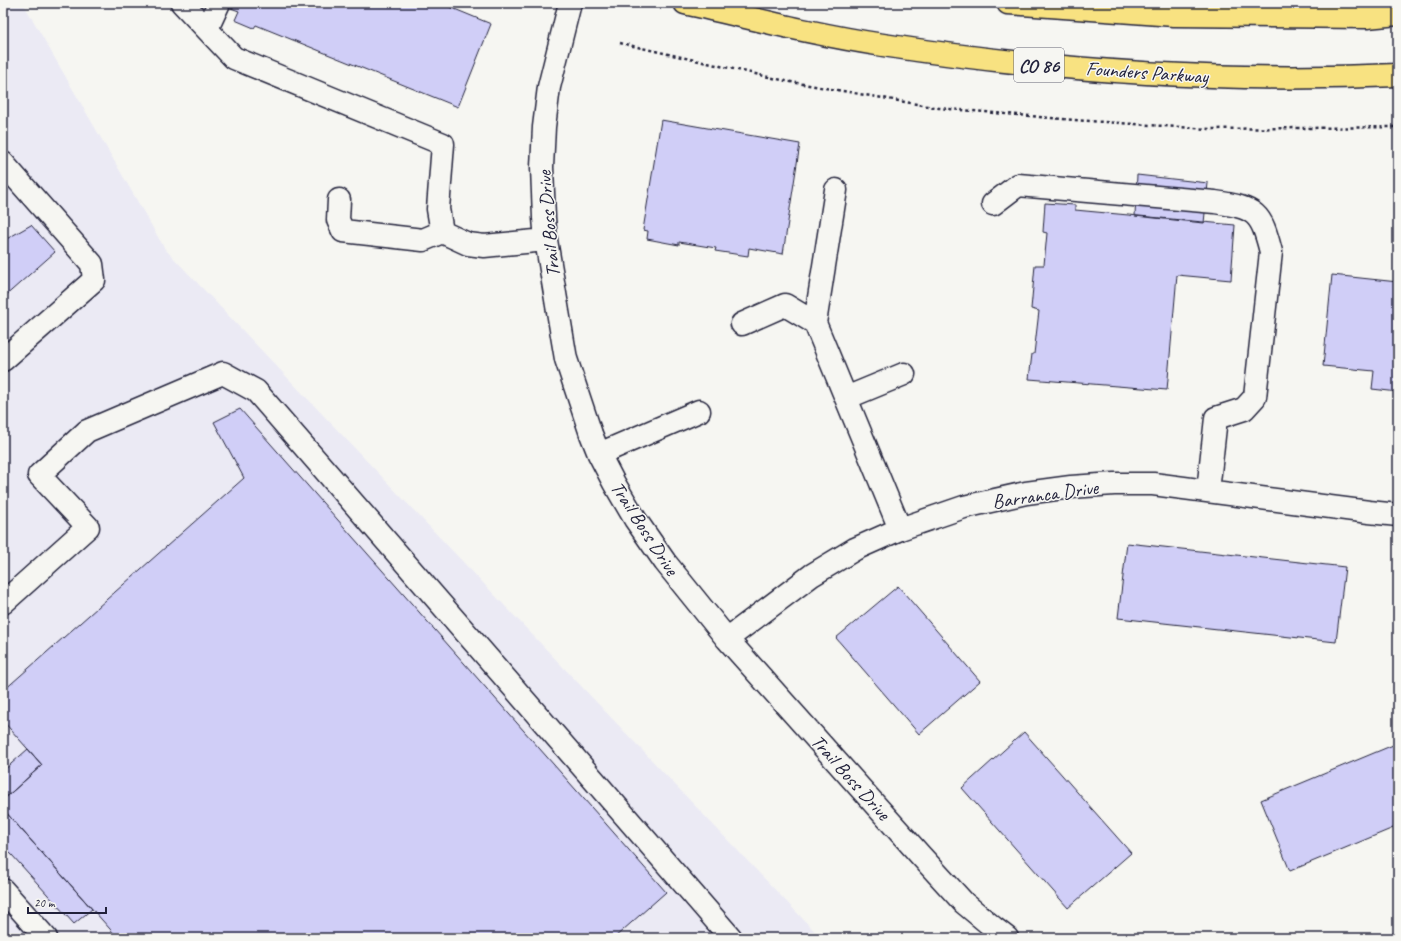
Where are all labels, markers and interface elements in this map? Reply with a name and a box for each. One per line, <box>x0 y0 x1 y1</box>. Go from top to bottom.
road number: CO 86 <box>1014 48 1064 82</box>
street label: Founders Parkway <box>1085 56 1210 89</box>
street label: Trail Boss Drive <box>531 168 566 278</box>
street label: Barranca Drive <box>991 475 1101 514</box>
street label: Trail Boss Drive <box>605 477 685 581</box>
street label: Trail Boss Drive <box>806 729 897 826</box>
scale bar <box>28 889 106 915</box>
text: 20 m <box>34 895 56 911</box>

